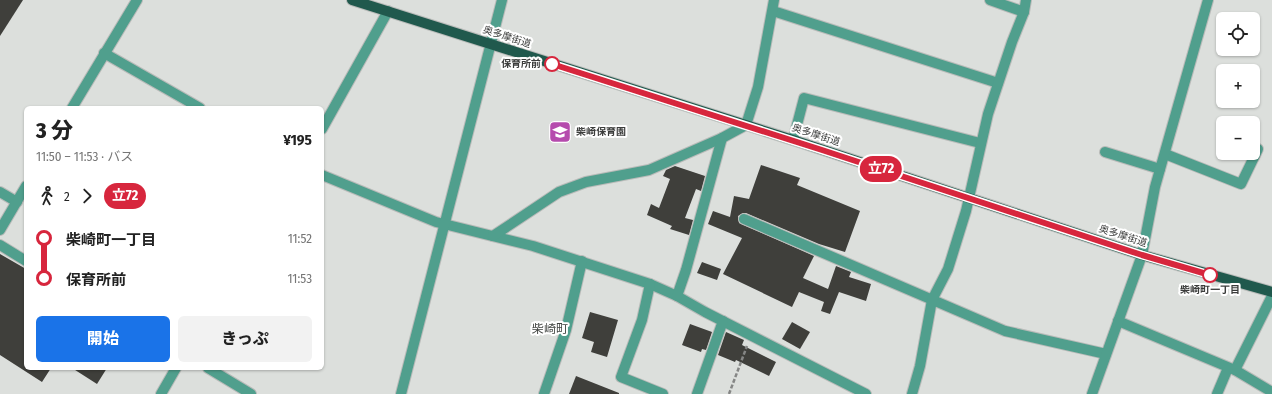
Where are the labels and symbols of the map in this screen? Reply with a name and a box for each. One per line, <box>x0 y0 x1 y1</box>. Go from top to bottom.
street label: 奥多摩街道 <box>481 24 533 50</box>
marker: 保育所前 <box>544 56 560 72</box>
place label: 保育所前 <box>501 58 541 70</box>
school or university icon: 柴崎保育園 <box>547 119 573 145</box>
street label: 奥多摩街道 <box>790 122 842 148</box>
place label: 柴崎保育園 <box>576 126 626 138</box>
line badge: 立72 <box>858 156 904 182</box>
street label: 奥多摩街道 <box>1097 223 1149 249</box>
marker: 柴崎町一丁目 <box>1202 267 1218 283</box>
place label: 柴崎町一丁目 <box>1180 284 1240 296</box>
district label: 柴崎町 <box>532 322 568 336</box>

